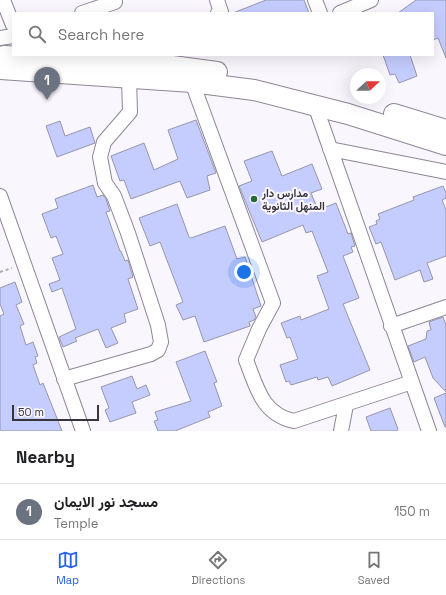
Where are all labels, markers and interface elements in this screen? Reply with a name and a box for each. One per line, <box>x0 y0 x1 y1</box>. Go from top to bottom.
search box <box>12 12 434 56</box>
icon: search <box>26 23 48 45</box>
text: Search here <box>58 25 144 44</box>
pin: 1 <box>34 67 60 100</box>
north arrow <box>350 68 386 104</box>
place label: مدارس دار المنهل الثانوية <box>261 186 325 213</box>
marker: مدارس دار المنهل الثانوية <box>249 194 259 204</box>
your location <box>234 262 254 282</box>
scale bar <box>12 403 99 422</box>
text: 50 m <box>18 405 44 419</box>
text: Nearby <box>16 446 75 468</box>
text: مسجد نور الايمان <box>54 492 158 511</box>
text: 1 <box>26 503 32 520</box>
text: 150 m <box>394 503 430 520</box>
text: Temple <box>54 515 98 532</box>
tab: Map <box>56 549 79 587</box>
tab: Directions <box>191 549 245 587</box>
tab: Saved <box>358 549 390 587</box>

